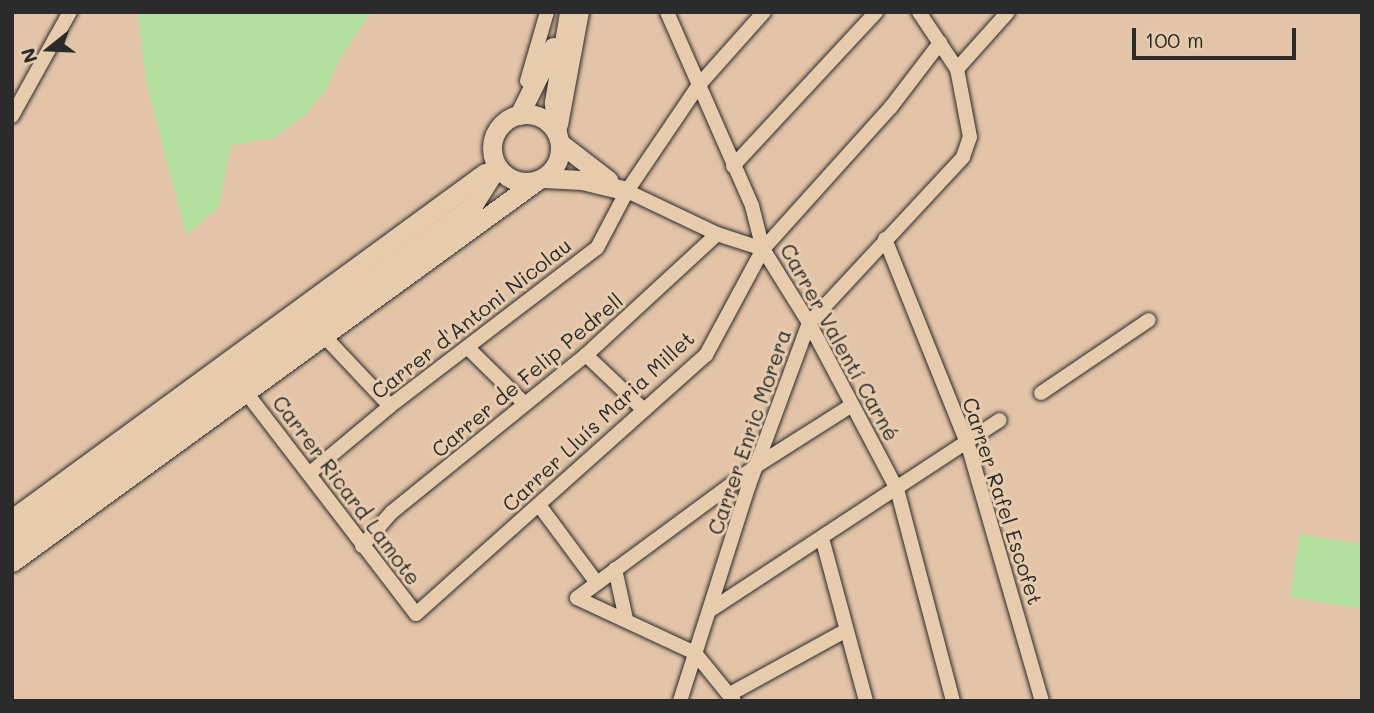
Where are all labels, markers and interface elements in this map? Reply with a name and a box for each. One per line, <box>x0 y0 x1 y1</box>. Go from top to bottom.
north arrow <box>14 14 84 84</box>
scale bar <box>1136 14 1300 58</box>
text: 100 m <box>1145 26 1204 53</box>
text: N <box>14 45 43 66</box>
street label: Carrer d'Antoni Nicolau <box>366 232 576 404</box>
street label: Carrer Valentí Carné <box>775 239 905 445</box>
street label: Carrer de Felip Pedrell <box>426 288 628 462</box>
street label: Carrer Lluís Maria Millet <box>497 325 699 517</box>
street label: Carrer Enric Morera <box>702 326 796 538</box>
street label: Carrer Ricard Lamote <box>267 390 427 590</box>
street label: Carrer Rafel Escofet <box>958 394 1048 608</box>

